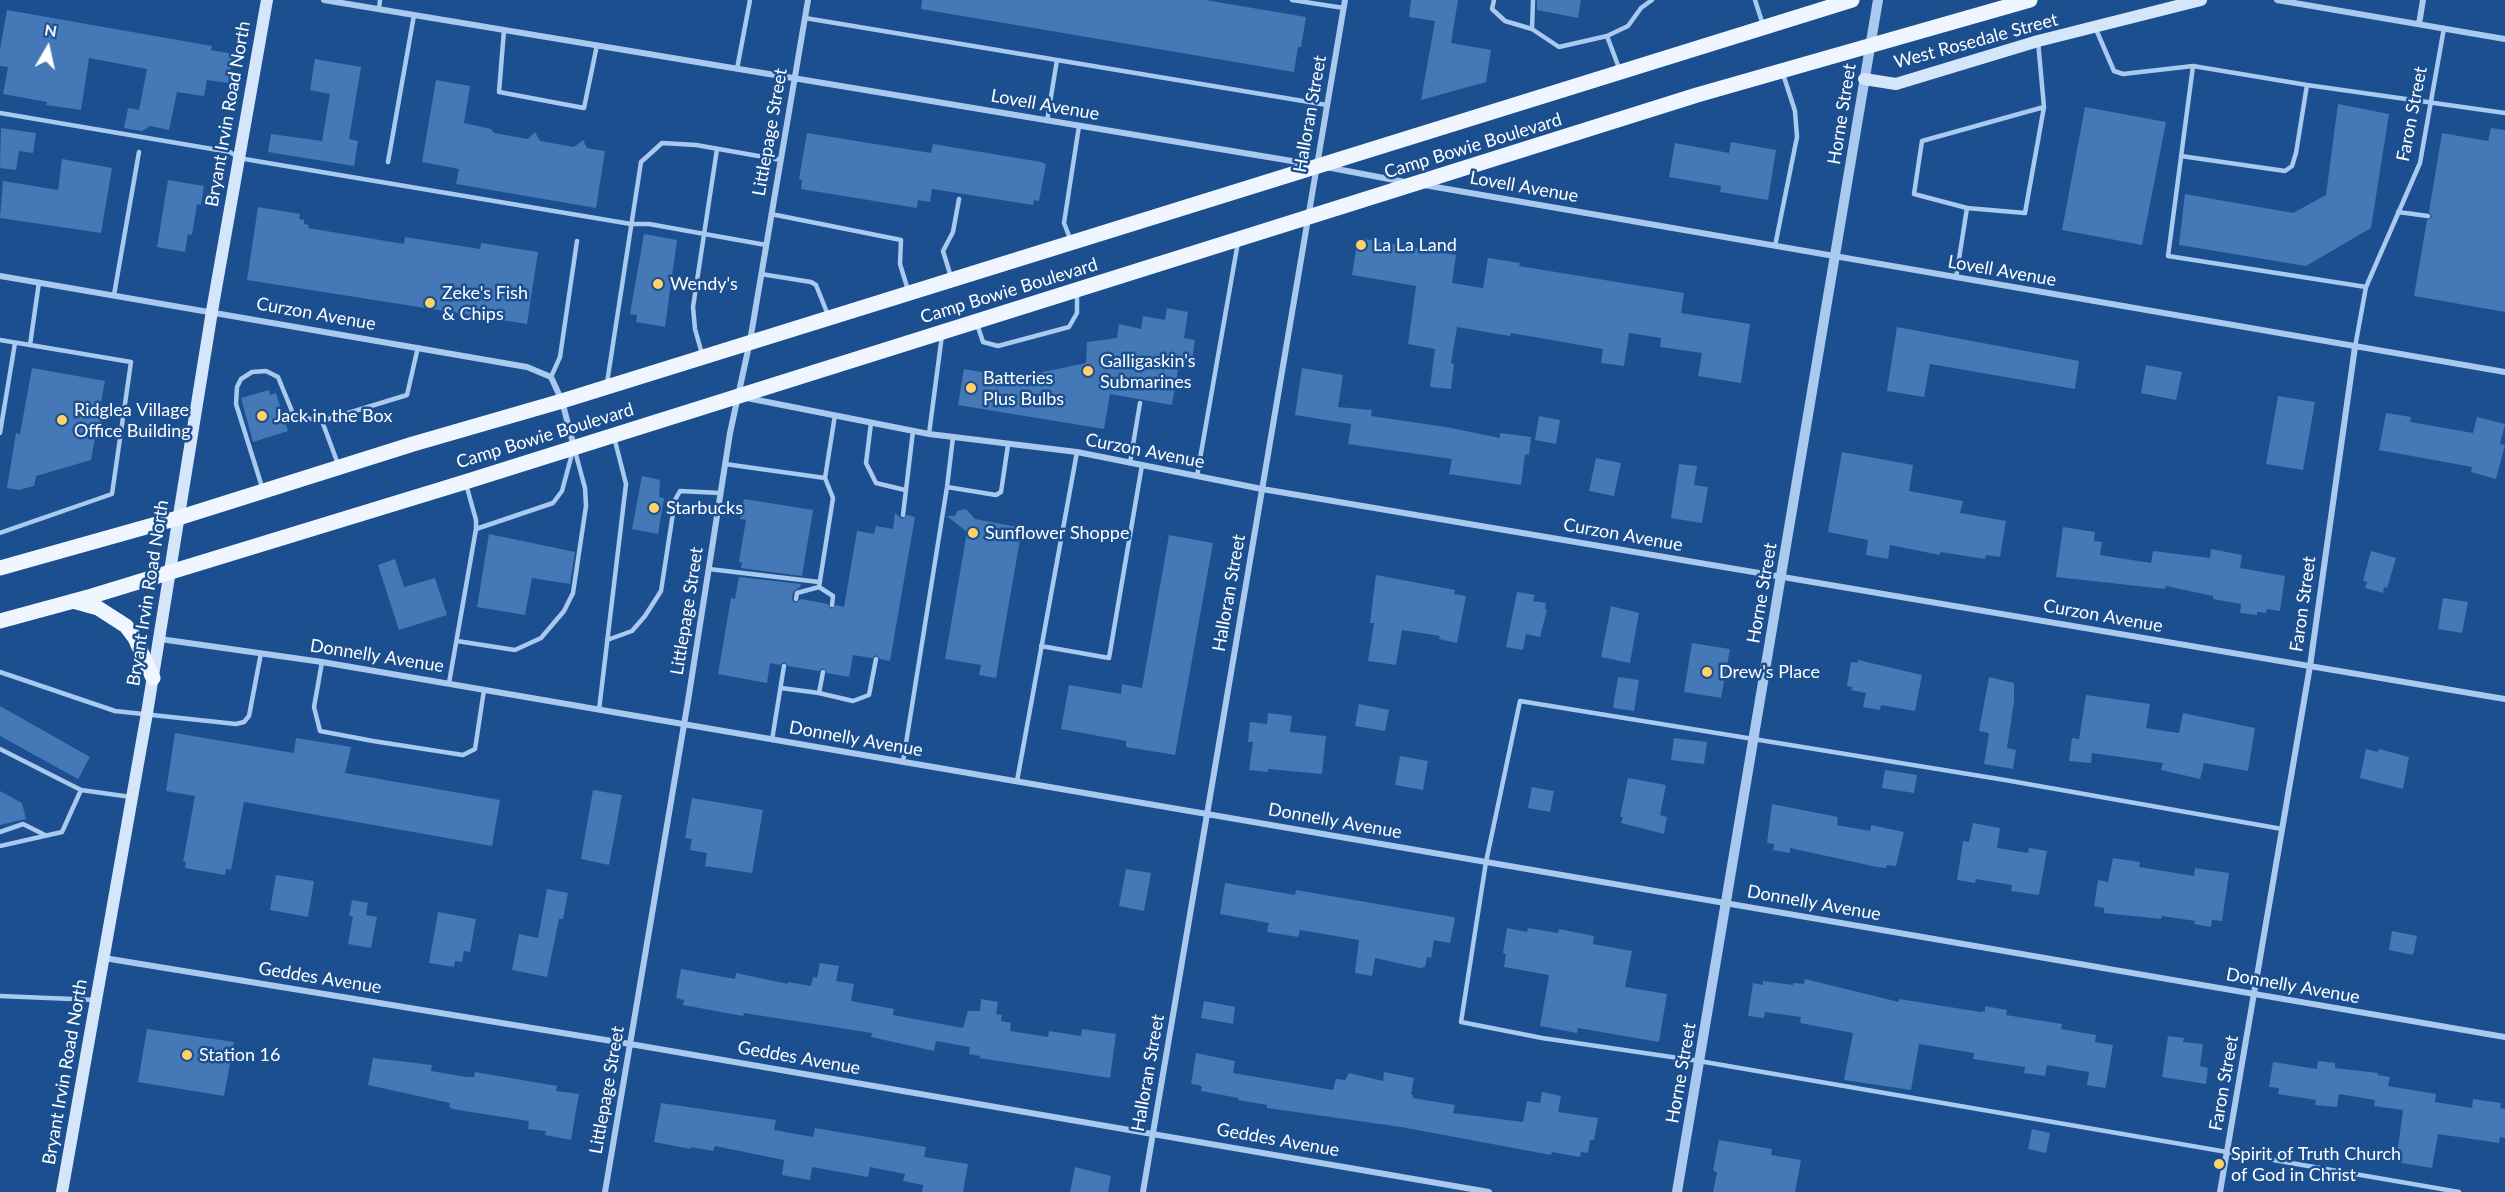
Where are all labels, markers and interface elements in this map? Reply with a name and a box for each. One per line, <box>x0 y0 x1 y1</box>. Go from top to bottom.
street label: West Rosedale Street <box>1892 9 2060 73</box>
north arrow <box>18 18 78 78</box>
text: N <box>43 19 58 40</box>
street label: Bryant Irvin Road North <box>201 20 255 208</box>
street label: Halloran Street <box>1289 54 1331 174</box>
street label: Horne Street <box>1823 62 1861 166</box>
street label: Faron Street <box>2392 65 2432 163</box>
street label: Littlepage Street <box>748 66 792 198</box>
street label: Lovell Avenue <box>989 85 1101 125</box>
street label: Camp Bowie Boulevard <box>1382 109 1564 183</box>
street label: Lovell Avenue <box>1468 167 1580 207</box>
place label: La La Land <box>1373 234 1457 256</box>
marker: La La Land <box>1354 238 1368 252</box>
street label: Lovell Avenue <box>1946 251 2058 291</box>
street label: Camp Bowie Boulevard <box>918 254 1100 328</box>
place label: Wendy's <box>670 273 738 295</box>
marker: Wendy's <box>651 277 665 291</box>
place label: Zeke's Fish & Chips <box>442 282 528 324</box>
street label: Curzon Avenue <box>255 293 377 335</box>
marker: Zeke's Fish & Chips <box>423 296 437 310</box>
place label: Galligaskin's Submarines <box>1100 350 1196 392</box>
marker: Galligaskin's Submarines <box>1081 364 1095 378</box>
place label: Batteries Plus Bulbs <box>983 367 1064 410</box>
marker: Batteries Plus Bulbs <box>964 381 978 395</box>
place label: Ridglea Village Office Building <box>74 399 191 442</box>
street label: Camp Bowie Boulevard <box>454 399 636 473</box>
place label: Jack in the Box <box>274 405 392 427</box>
marker: Jack in the Box <box>255 409 269 423</box>
marker: Ridglea Village Office Building <box>55 413 69 427</box>
street label: Curzon Avenue <box>1084 429 1206 473</box>
place label: Starbucks <box>666 497 743 519</box>
street label: Bryant Irvin Road North <box>123 498 173 688</box>
marker: Starbucks <box>647 501 661 515</box>
street label: Curzon Avenue <box>1562 514 1684 556</box>
place label: Sunflower Shoppe <box>985 522 1129 544</box>
marker: Sunflower Shoppe <box>966 526 980 540</box>
street label: Halloran Street <box>1208 533 1250 653</box>
street label: Horne Street <box>1743 541 1781 645</box>
street label: Littlepage Street <box>666 545 708 677</box>
street label: Faron Street <box>2286 555 2320 653</box>
street label: Curzon Avenue <box>2042 595 2164 637</box>
street label: Donnelly Avenue <box>308 635 446 677</box>
place label: Drew's Place <box>1719 661 1820 683</box>
marker: Drew's Place <box>1700 665 1714 679</box>
street label: Donnelly Avenue <box>787 717 925 761</box>
street label: Donnelly Avenue <box>1266 799 1404 843</box>
street label: Donnelly Avenue <box>1745 881 1883 925</box>
street label: Geddes Avenue <box>257 958 383 998</box>
street label: Donnelly Avenue <box>2224 964 2362 1008</box>
street label: Bryant Irvin Road North <box>38 978 92 1166</box>
street label: Halloran Street <box>1127 1013 1169 1133</box>
street label: Horne Street <box>1662 1021 1700 1125</box>
street label: Littlepage Street <box>585 1024 629 1156</box>
street label: Faron Street <box>2205 1034 2243 1132</box>
street label: Geddes Avenue <box>736 1037 862 1079</box>
place label: Station 16 <box>199 1044 280 1066</box>
marker: Station 16 <box>180 1048 194 1062</box>
street label: Geddes Avenue <box>1215 1119 1341 1161</box>
place label: Spirit of Truth Church of God in Christ <box>2231 1143 2401 1186</box>
marker: Spirit of Truth Church of God in Christ <box>2212 1157 2226 1171</box>

